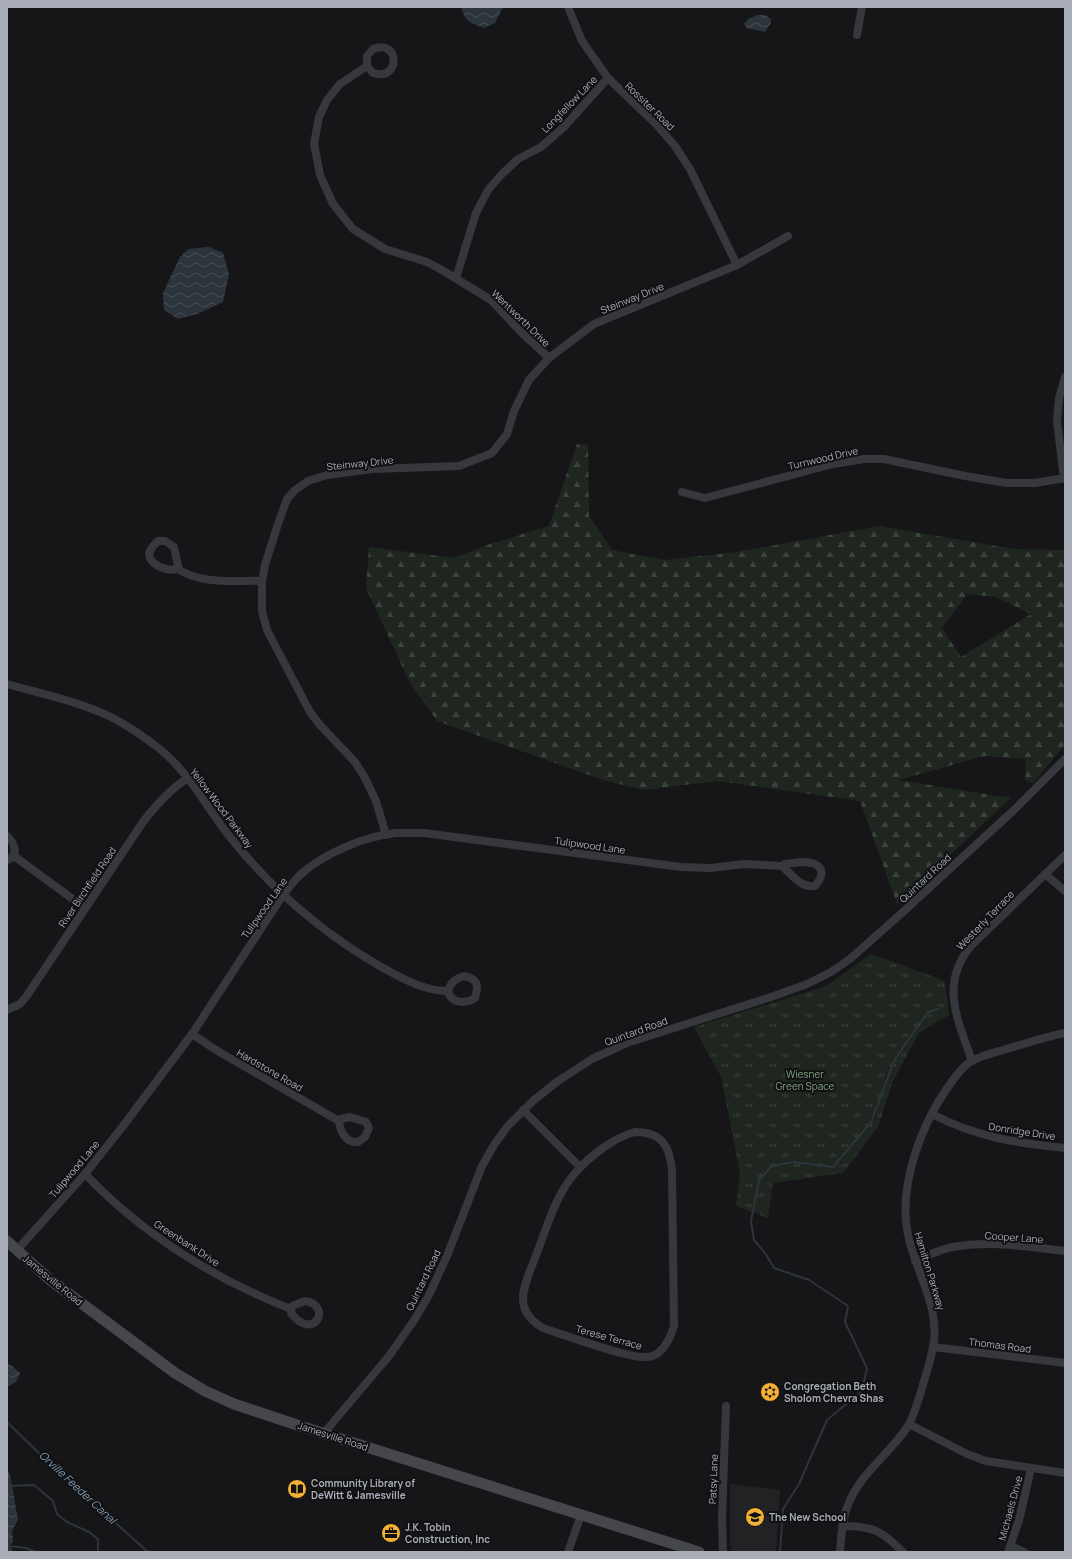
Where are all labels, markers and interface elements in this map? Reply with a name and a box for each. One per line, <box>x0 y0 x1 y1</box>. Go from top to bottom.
street label: Longfellow Lane <box>538 72 600 136</box>
street label: Rossiter Road <box>622 79 678 133</box>
street label: Steinway Drive <box>598 279 666 317</box>
street label: Wentworth Drive <box>489 286 554 350</box>
street label: Turnwood Drive <box>787 443 860 473</box>
street label: Steinway Drive <box>326 453 394 473</box>
street label: Yellow Wood Parkway <box>187 765 257 852</box>
street label: Tulipwood Lane <box>554 833 626 857</box>
street label: River Birchfield Road <box>55 844 119 930</box>
street label: Quintard Road <box>896 850 954 906</box>
street label: Tulipwood Lane <box>238 875 290 941</box>
street label: Westerly Terrace <box>953 887 1017 953</box>
street label: Quintard Road <box>603 1013 670 1049</box>
street label: Hardstone Road <box>234 1045 306 1095</box>
park label: Wiesner Green Space <box>776 1067 835 1093</box>
street label: Donridge Drive <box>988 1119 1057 1143</box>
street label: Tulipwood Lane <box>46 1137 102 1201</box>
street label: Greenbank Drive <box>151 1216 223 1270</box>
street label: Cooper Lane <box>984 1228 1044 1246</box>
street label: Hamilton Parkway <box>911 1230 949 1312</box>
street label: Quintard Road <box>402 1247 444 1313</box>
street label: Jamesville Road <box>20 1252 86 1309</box>
street label: Terese Terrace <box>574 1321 644 1353</box>
street label: Thomas Road <box>968 1334 1032 1356</box>
place label: Congregation Beth Sholom Chevra Shas <box>784 1379 884 1405</box>
synagogue icon: Congregation Beth Sholom Chevra Shas <box>759 1381 781 1403</box>
street label: Jamesville Road <box>296 1418 370 1454</box>
water label: Orville Feeder Canal <box>36 1447 121 1528</box>
street label: Patsy Lane <box>705 1454 721 1504</box>
street label: Michaels Drive <box>995 1474 1025 1542</box>
place label: Community Library of DeWitt & Jamesville <box>311 1476 415 1502</box>
library icon: Community Library of DeWitt & Jamesville <box>286 1478 308 1500</box>
school or university icon: The New School <box>744 1506 766 1528</box>
place label: The New School <box>769 1510 846 1524</box>
place label: J.K. Tobin Construction, Inc <box>405 1520 490 1546</box>
office icon: J.K. Tobin Construction, Inc <box>380 1522 402 1544</box>

